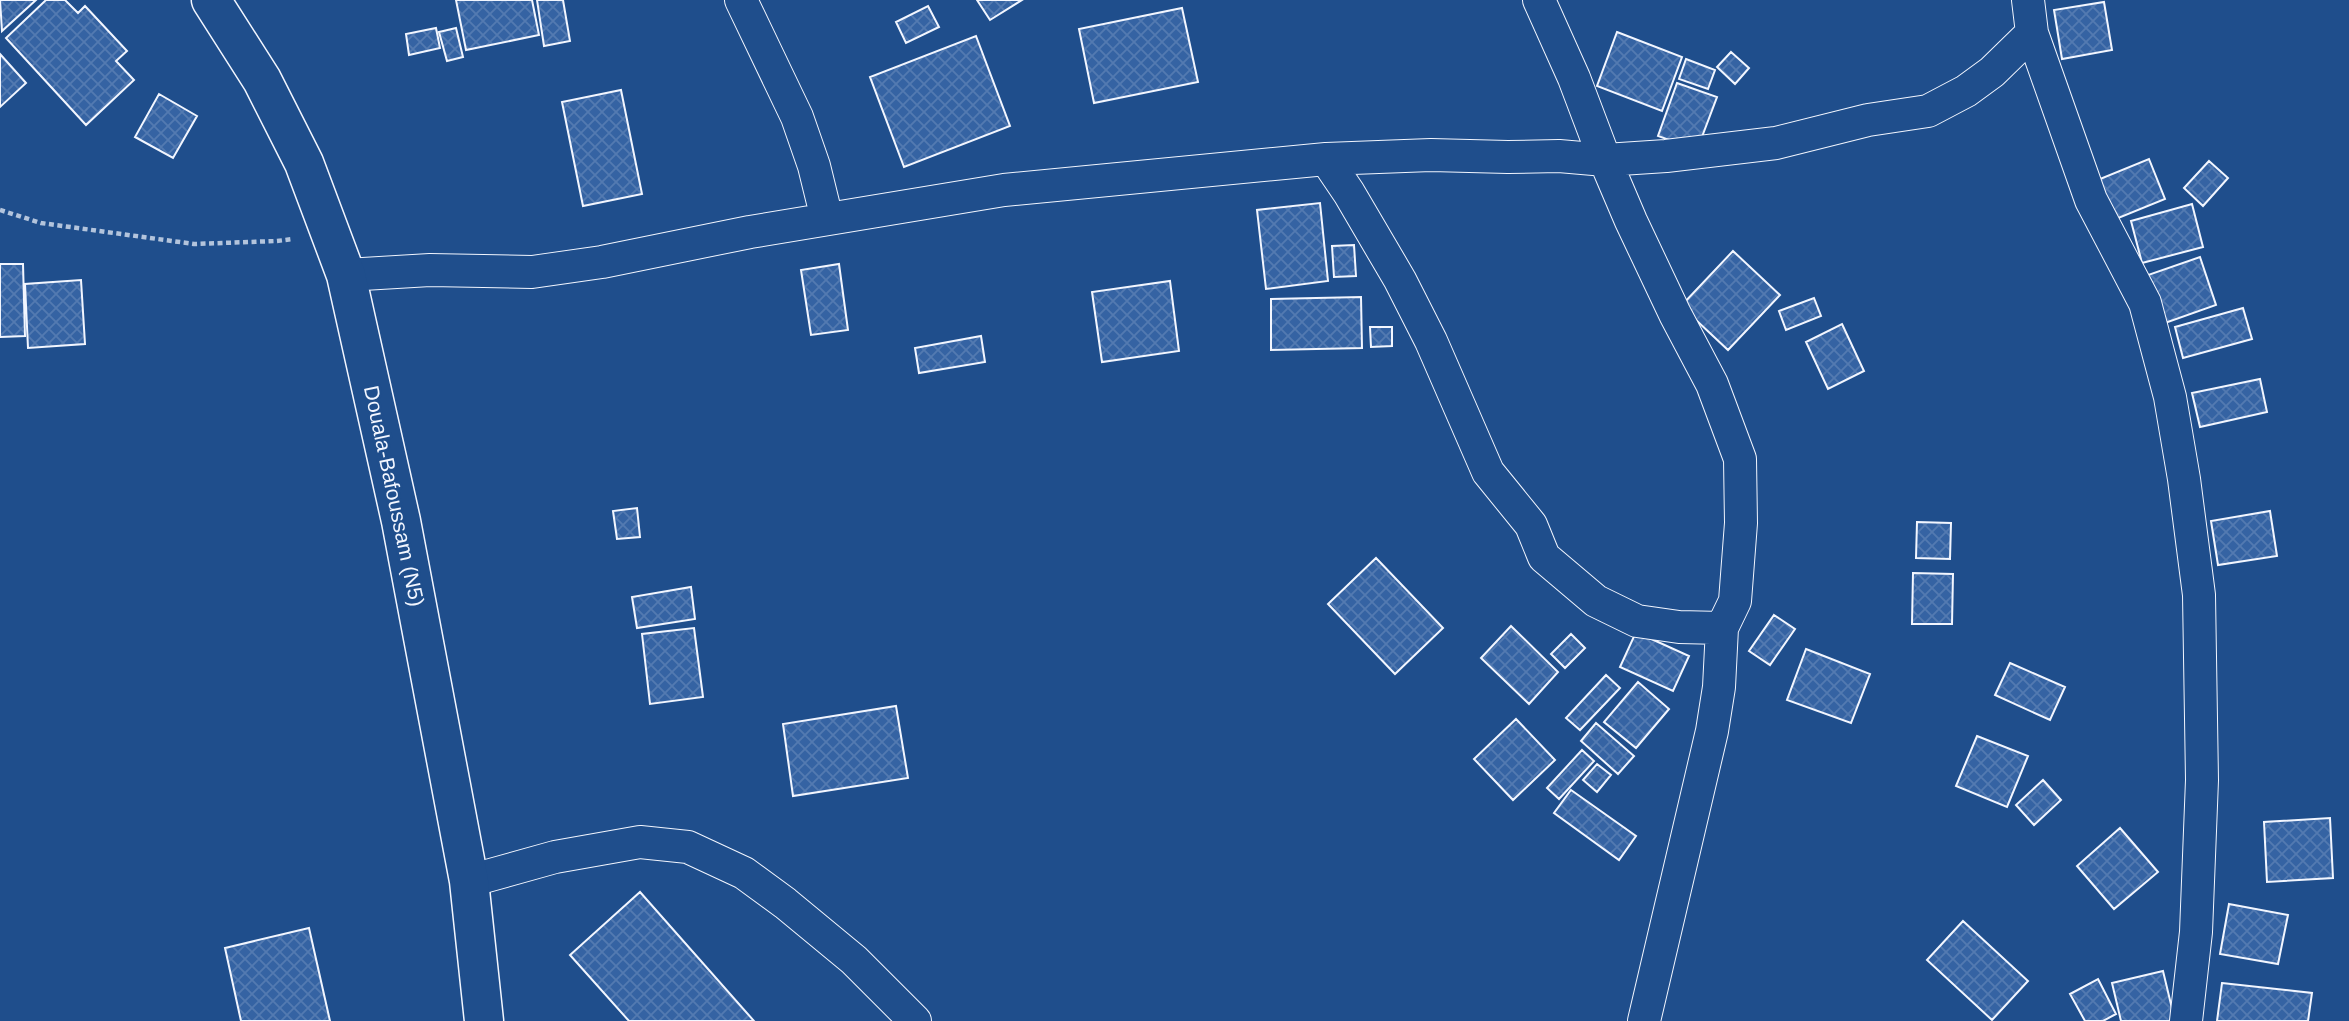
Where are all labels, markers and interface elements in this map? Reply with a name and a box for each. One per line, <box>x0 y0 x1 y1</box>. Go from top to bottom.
street label: Douala-Bafoussam (N5) <box>360 383 429 608</box>

